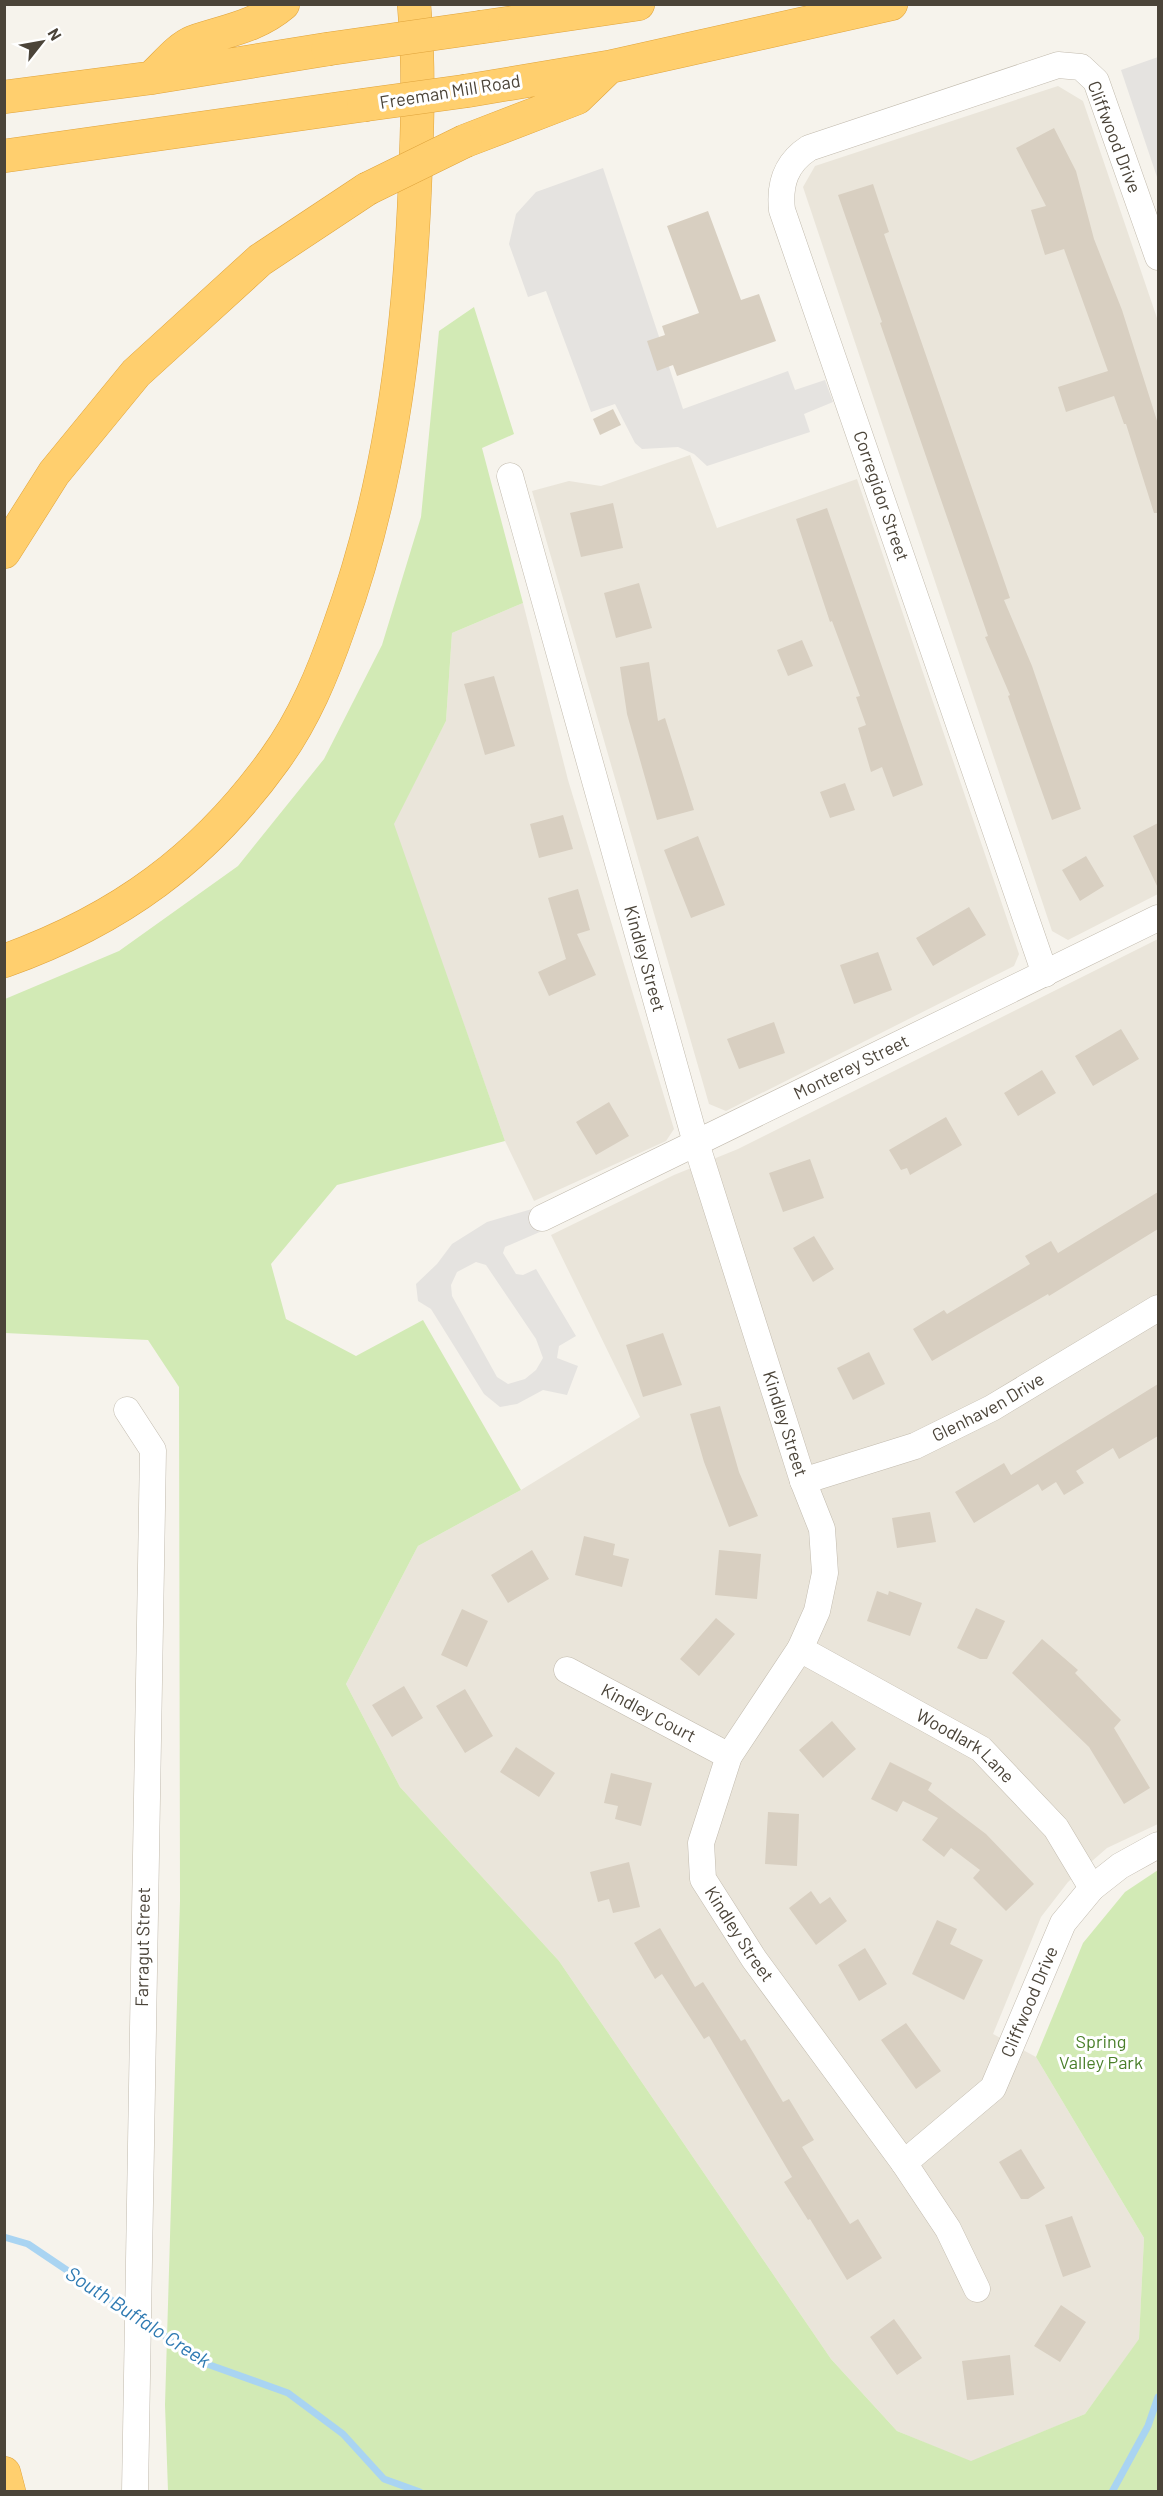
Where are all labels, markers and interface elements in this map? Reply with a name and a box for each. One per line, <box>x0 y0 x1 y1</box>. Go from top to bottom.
north arrow <box>12 12 72 72</box>
text: N <box>44 25 66 43</box>
street label: Freeman Mill Road <box>378 69 522 113</box>
street label: Cliffwood Drive <box>1083 77 1146 196</box>
street label: Corregidor Street <box>849 428 915 564</box>
street label: Kindley Street <box>620 903 671 1014</box>
street label: Monterey Street <box>790 1029 912 1104</box>
street label: Glenhaven Drive <box>928 1367 1048 1446</box>
street label: Kindley Street <box>759 1368 813 1479</box>
street label: Kindley Court <box>598 1678 700 1746</box>
street label: Woodlark Lane <box>913 1703 1019 1787</box>
street label: Kindley Street <box>701 1882 779 1986</box>
street label: Farragut Street <box>130 1887 154 2007</box>
street label: Cliffwood Drive <box>995 1943 1062 2060</box>
park label: Spring Valley Park <box>1059 2030 1143 2073</box>
water label: South Buffalo Creek <box>62 2260 216 2372</box>

